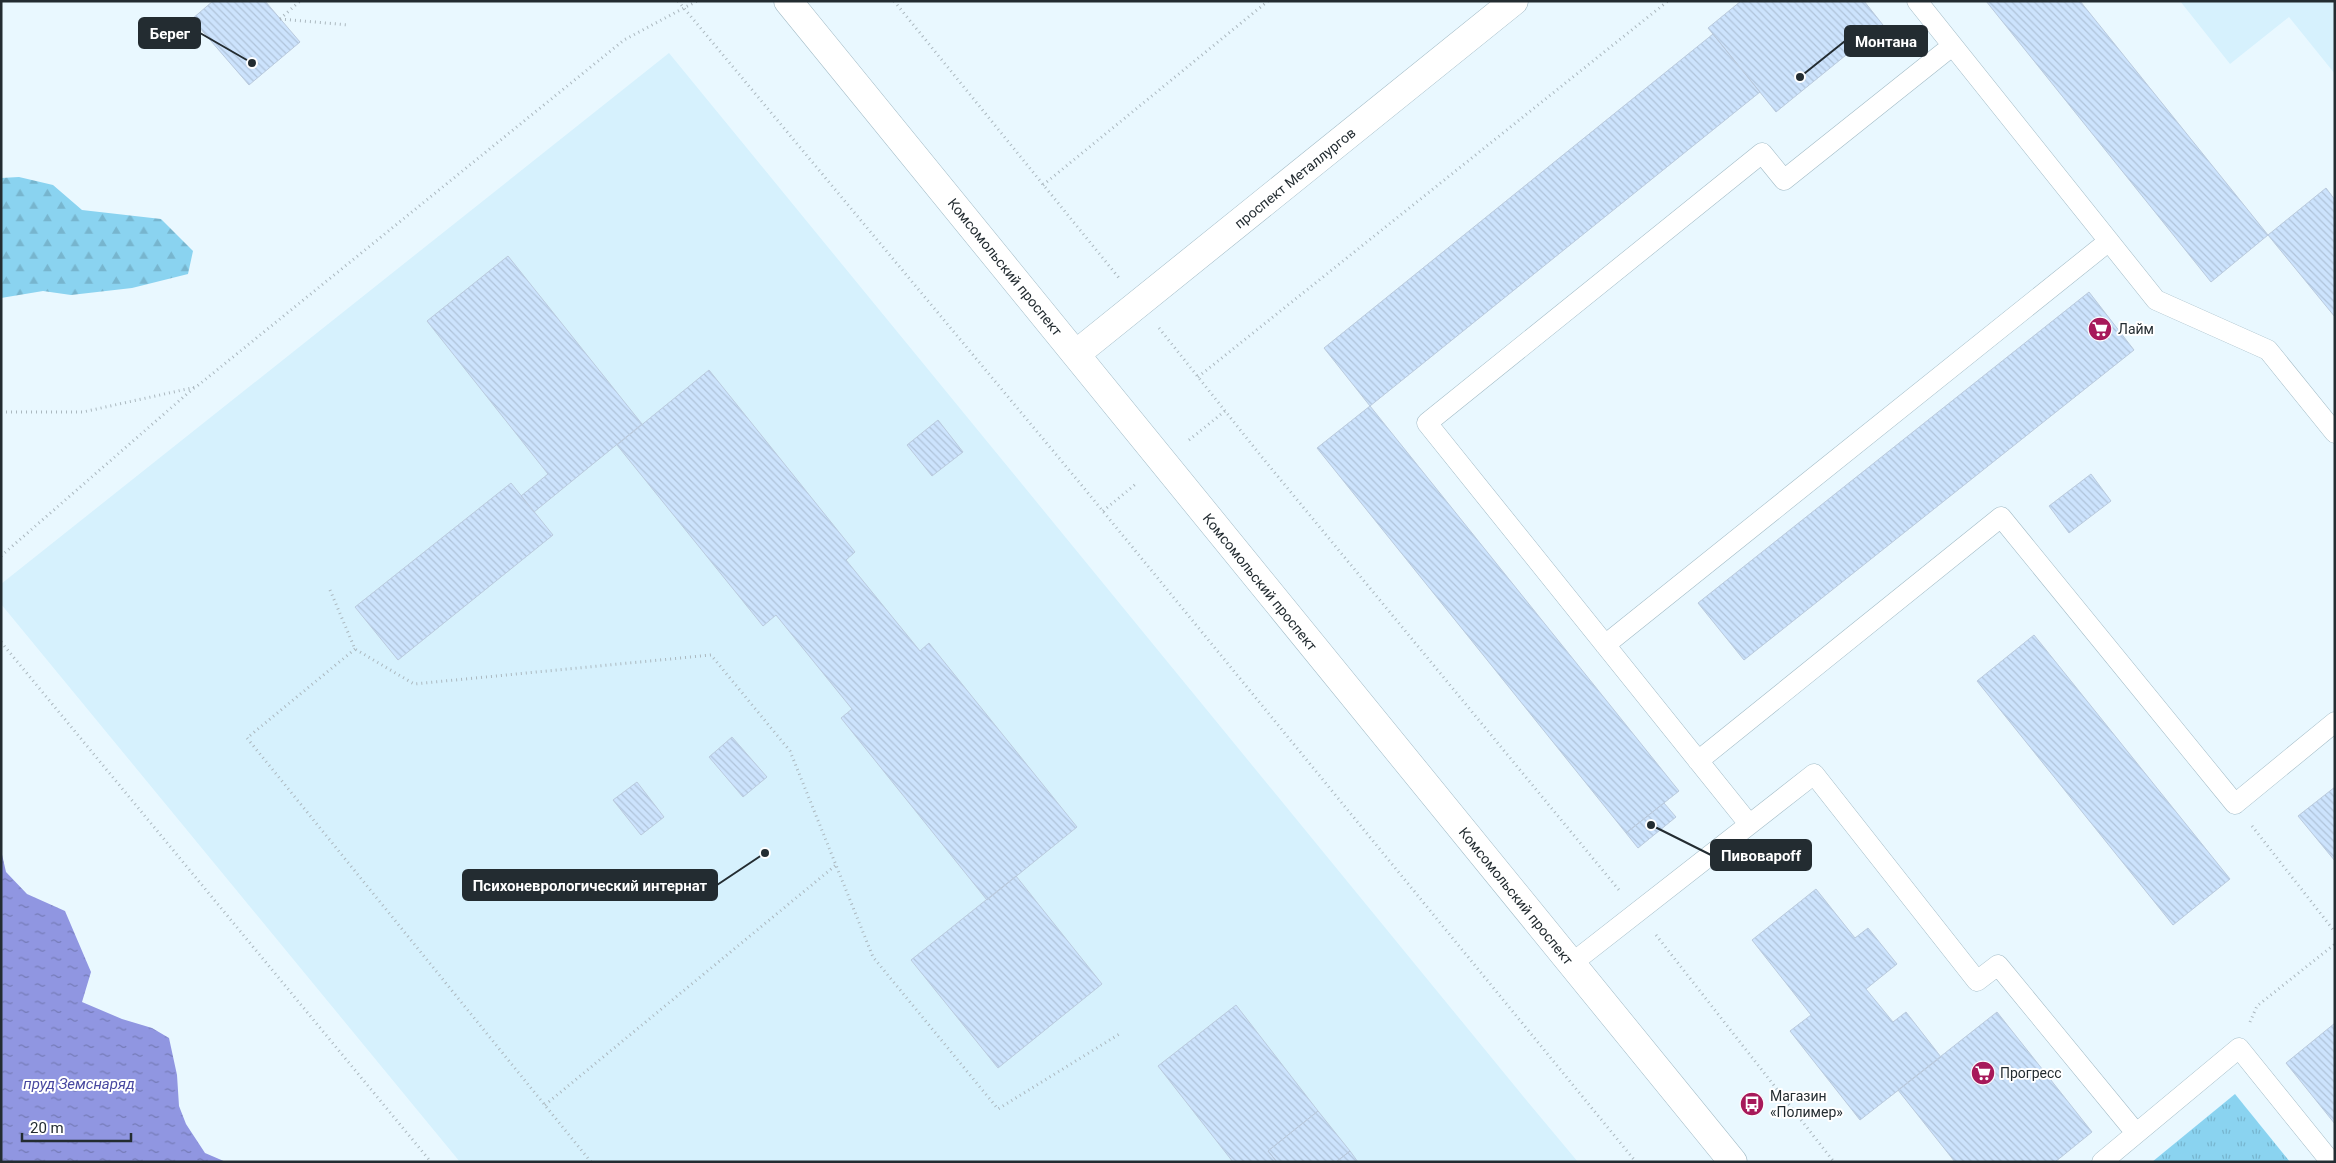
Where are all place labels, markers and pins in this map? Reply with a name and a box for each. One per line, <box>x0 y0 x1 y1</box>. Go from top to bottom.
callout: Берег <box>139 18 200 48</box>
callout: Монтана <box>1845 26 1927 56</box>
supermarket icon: Лайм <box>2087 316 2113 342</box>
place label: Лайм <box>2118 321 2154 337</box>
callout: Пивовароff <box>1711 840 1811 870</box>
callout: Психоневрологический интернат <box>463 870 717 900</box>
supermarket icon: Прогресс <box>1970 1060 1996 1086</box>
place label: Прогресс <box>2000 1065 2062 1081</box>
place label: Магазин «Полимер» <box>1770 1088 1843 1120</box>
bus stop icon: Магазин «Полимер» <box>1739 1091 1765 1117</box>

